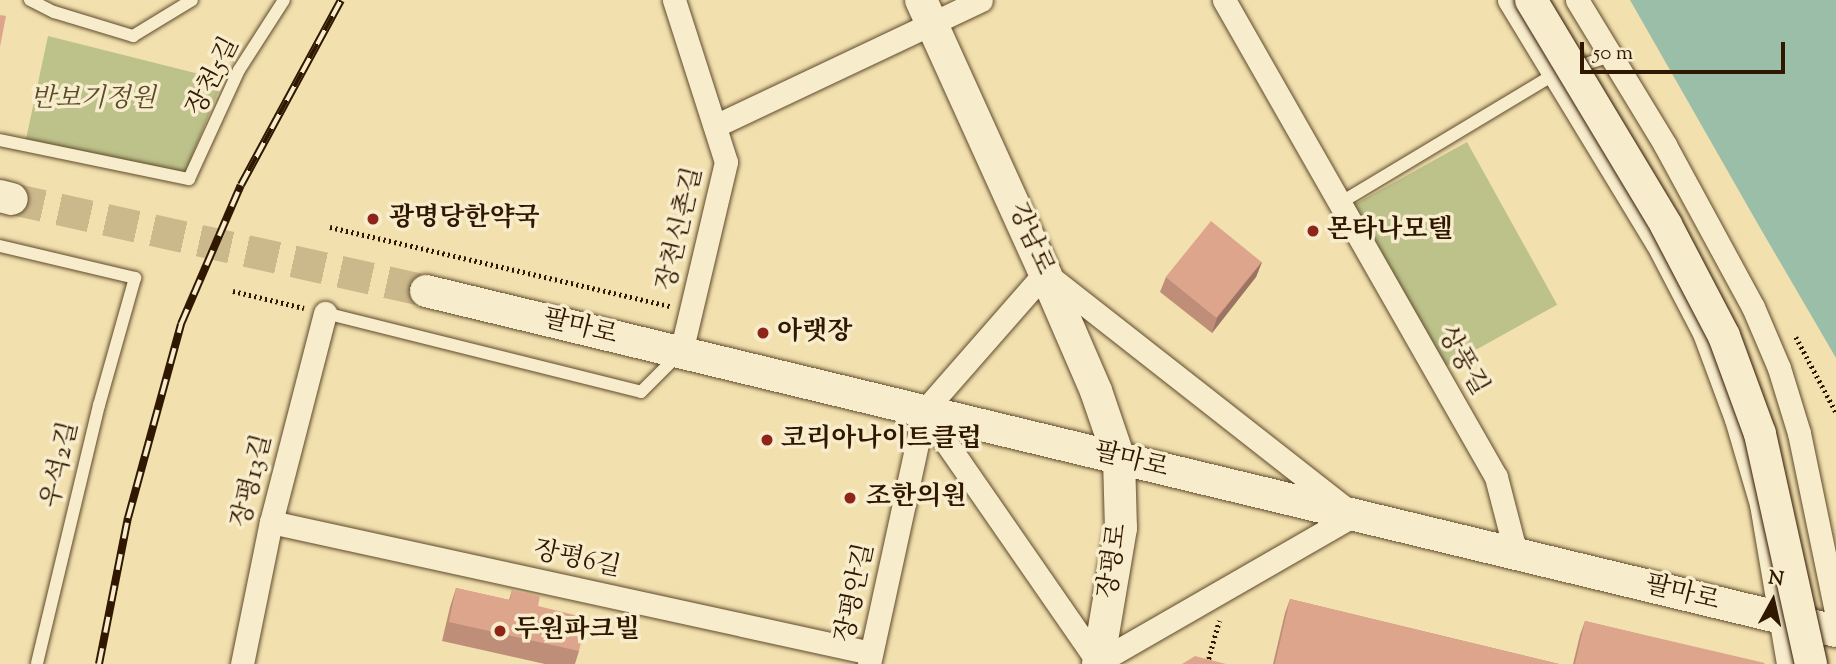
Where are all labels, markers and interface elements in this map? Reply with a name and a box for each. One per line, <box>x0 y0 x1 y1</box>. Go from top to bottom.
scale bar <box>1584 28 1789 72</box>
street label: 장천5길 <box>181 32 247 122</box>
text: 50 m <box>1593 39 1633 69</box>
park label: 반보기정원 <box>30 84 156 116</box>
street label: 장천신촌길 <box>652 164 710 294</box>
street label: 강남로 <box>1000 198 1060 280</box>
place label: 광명당한약국 <box>389 203 540 235</box>
marker: 광명당한약국 <box>363 209 383 229</box>
place label: 몬타나모텔 <box>1327 215 1453 247</box>
marker: 몬타나모텔 <box>1305 223 1321 239</box>
street label: 팔마로 <box>540 304 620 352</box>
place label: 아랫장 <box>777 317 852 349</box>
street label: 상풍길 <box>1430 321 1494 401</box>
marker: 아랫장 <box>755 325 771 341</box>
street label: 우석2길 <box>36 419 86 511</box>
place label: 코리아나이트클럽 <box>781 424 982 456</box>
street label: 장평13길 <box>226 431 280 531</box>
marker: 코리아나이트클럽 <box>759 432 775 448</box>
street label: 팔마로 <box>1091 437 1171 485</box>
place label: 조한의원 <box>866 482 966 514</box>
marker: 조한의원 <box>840 488 860 508</box>
street label: 장평로 <box>1093 522 1135 600</box>
street label: 장평6길 <box>531 536 623 584</box>
street label: 장평안길 <box>830 541 882 645</box>
text: N <box>1767 565 1785 594</box>
north arrow <box>1738 566 1808 636</box>
street label: 팔마로 <box>1642 570 1722 618</box>
place label: 두원파크빌 <box>514 615 640 647</box>
marker: 두원파크빌 <box>492 623 508 639</box>

